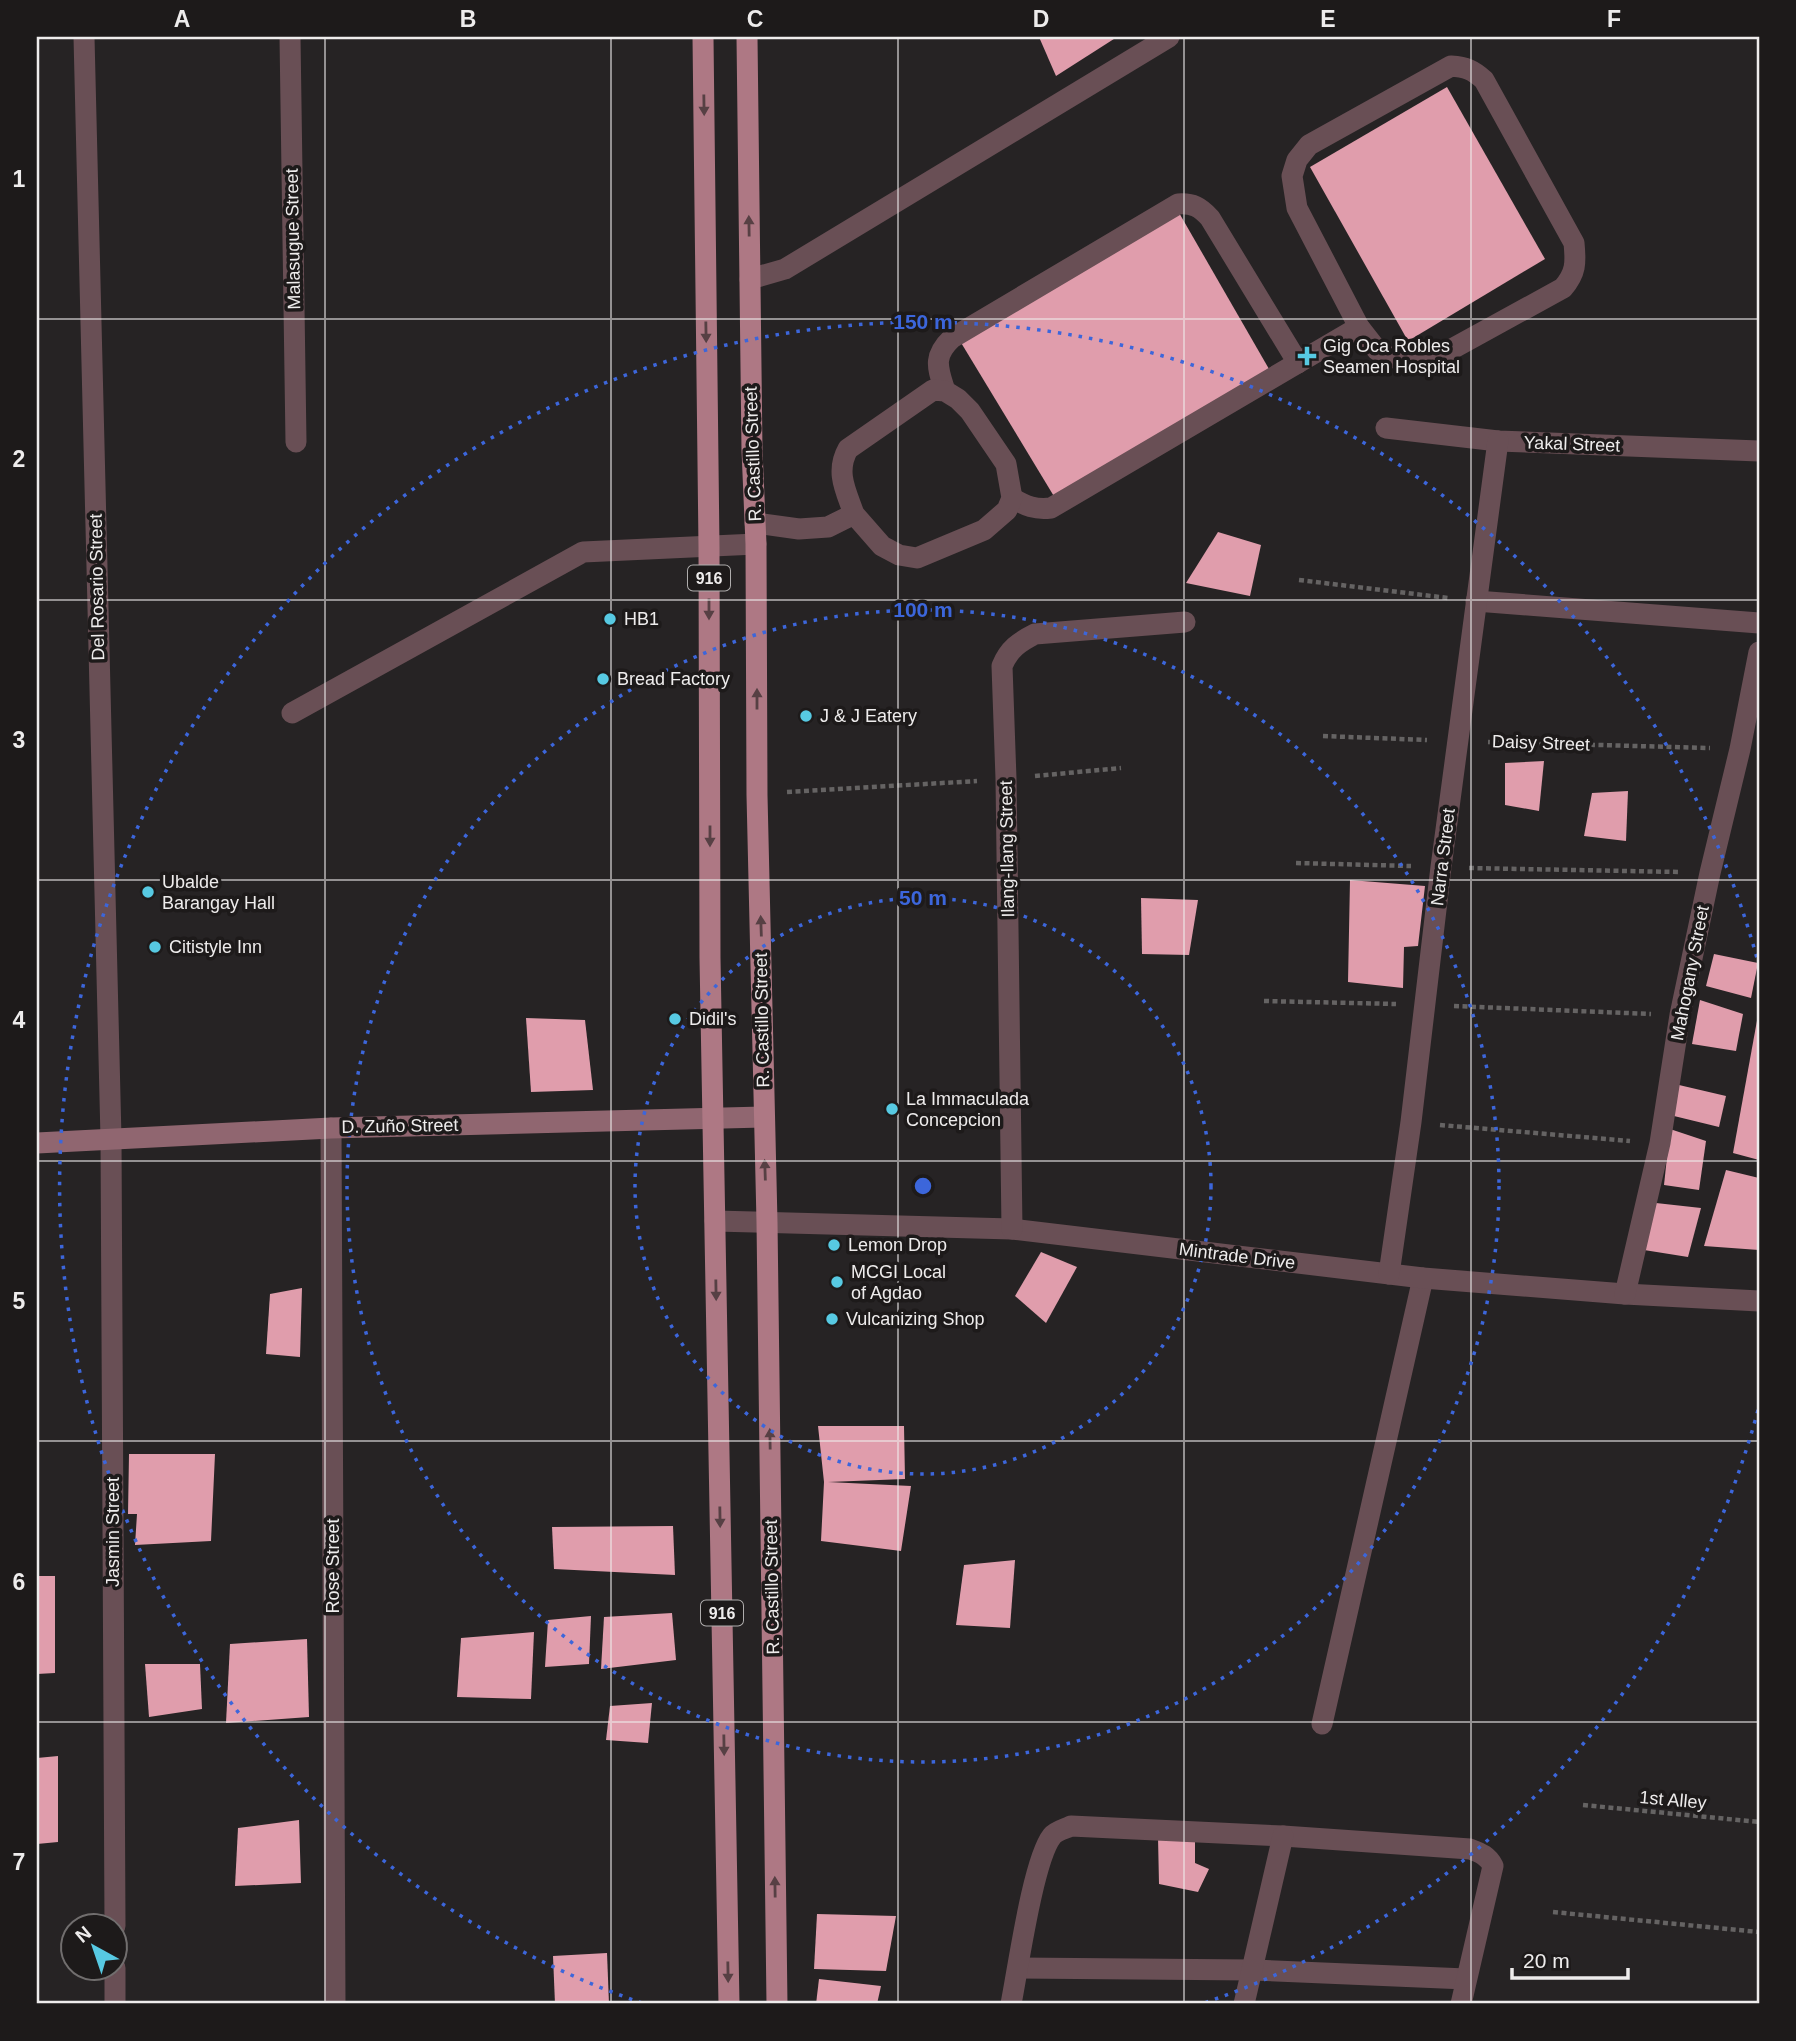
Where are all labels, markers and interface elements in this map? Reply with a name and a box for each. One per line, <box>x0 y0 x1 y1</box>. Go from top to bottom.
text: A <box>174 6 190 32</box>
text: B <box>460 6 476 32</box>
text: C <box>747 6 763 32</box>
text: D <box>1033 6 1049 32</box>
text: E <box>1320 6 1336 32</box>
text: F <box>1607 6 1621 32</box>
one-way arrow <box>698 94 709 116</box>
text: 1 <box>13 166 26 192</box>
street label: Malasugue Street <box>282 168 304 310</box>
one-way arrow <box>743 215 755 237</box>
text: 150 m <box>893 310 953 333</box>
one-way arrow <box>700 322 712 344</box>
place label: Gig Oca Robles Seamen Hospital <box>1323 336 1460 377</box>
marker: Gig Oca Robles Seamen Hospital <box>1297 346 1317 366</box>
street label: R. Castillo Street <box>741 386 765 522</box>
street label: Yakal Street <box>1523 432 1621 456</box>
text: 2 <box>13 446 25 472</box>
street label: Del Rosario Street <box>86 513 108 661</box>
road number: 916 <box>688 566 730 590</box>
one-way arrow <box>703 598 715 620</box>
text: 100 m <box>893 598 953 621</box>
place label: HB1 <box>624 609 659 629</box>
marker: HB1 <box>602 611 618 627</box>
place label: Bread Factory <box>617 669 730 689</box>
marker: Bread Factory <box>595 671 611 687</box>
one-way arrow <box>751 687 763 709</box>
place label: J & J Eatery <box>820 706 917 726</box>
marker: J & J Eatery <box>798 708 814 724</box>
text: 3 <box>13 727 25 753</box>
street label: Daisy Street <box>1492 731 1590 755</box>
street label: Ilang-Ilang Street <box>996 780 1018 918</box>
street label: Narra Street <box>1427 807 1459 907</box>
one-way arrow <box>704 826 716 848</box>
place label: Ubalde Barangay Hall <box>162 872 275 913</box>
marker: Ubalde Barangay Hall <box>140 884 156 900</box>
text: 50 m <box>899 886 947 909</box>
street label: Mahogany Street <box>1667 904 1713 1042</box>
one-way arrow <box>755 915 766 937</box>
place label: Citistyle Inn <box>169 937 262 957</box>
marker: Citistyle Inn <box>147 939 163 955</box>
street label: R. Castillo Street <box>751 952 773 1088</box>
text: 4 <box>13 1007 26 1033</box>
place label: Didil's <box>689 1009 736 1029</box>
marker: Didil's <box>667 1011 683 1027</box>
place label: La Immaculada Concepcion <box>906 1089 1030 1130</box>
marker: La Immaculada Concepcion <box>884 1101 900 1117</box>
street label: D. Zuño Street <box>341 1115 459 1137</box>
one-way arrow <box>760 1158 771 1180</box>
centre of rings <box>911 1174 935 1198</box>
place label: Lemon Drop <box>848 1235 947 1255</box>
marker: Lemon Drop <box>826 1237 842 1253</box>
street label: Mintrade Drive <box>1178 1239 1296 1273</box>
place label: MCGI Local of Agdao <box>851 1262 946 1303</box>
marker: MCGI Local of Agdao <box>829 1274 845 1290</box>
one-way arrow <box>710 1279 722 1301</box>
text: 5 <box>13 1288 26 1314</box>
place label: Vulcanizing Shop <box>846 1309 984 1329</box>
marker: Vulcanizing Shop <box>824 1311 840 1327</box>
one-way arrow <box>764 1428 776 1450</box>
street label: Jasmin Street <box>103 1477 123 1587</box>
one-way arrow <box>714 1506 726 1528</box>
street label: Rose Street <box>323 1518 343 1614</box>
street label: R. Castillo Street <box>761 1519 783 1655</box>
text: 6 <box>13 1569 25 1595</box>
road number: 916 <box>701 1600 743 1625</box>
one-way arrow <box>718 1734 730 1756</box>
street label: 1st Alley <box>1639 1787 1707 1813</box>
text: 7 <box>13 1849 25 1875</box>
one-way arrow <box>769 1876 781 1898</box>
north arrow <box>60 1912 130 1982</box>
text: N <box>71 1922 95 1947</box>
scale bar <box>1512 1936 1628 1980</box>
text: 20 m <box>1523 1949 1570 1972</box>
one-way arrow <box>723 1961 734 1983</box>

